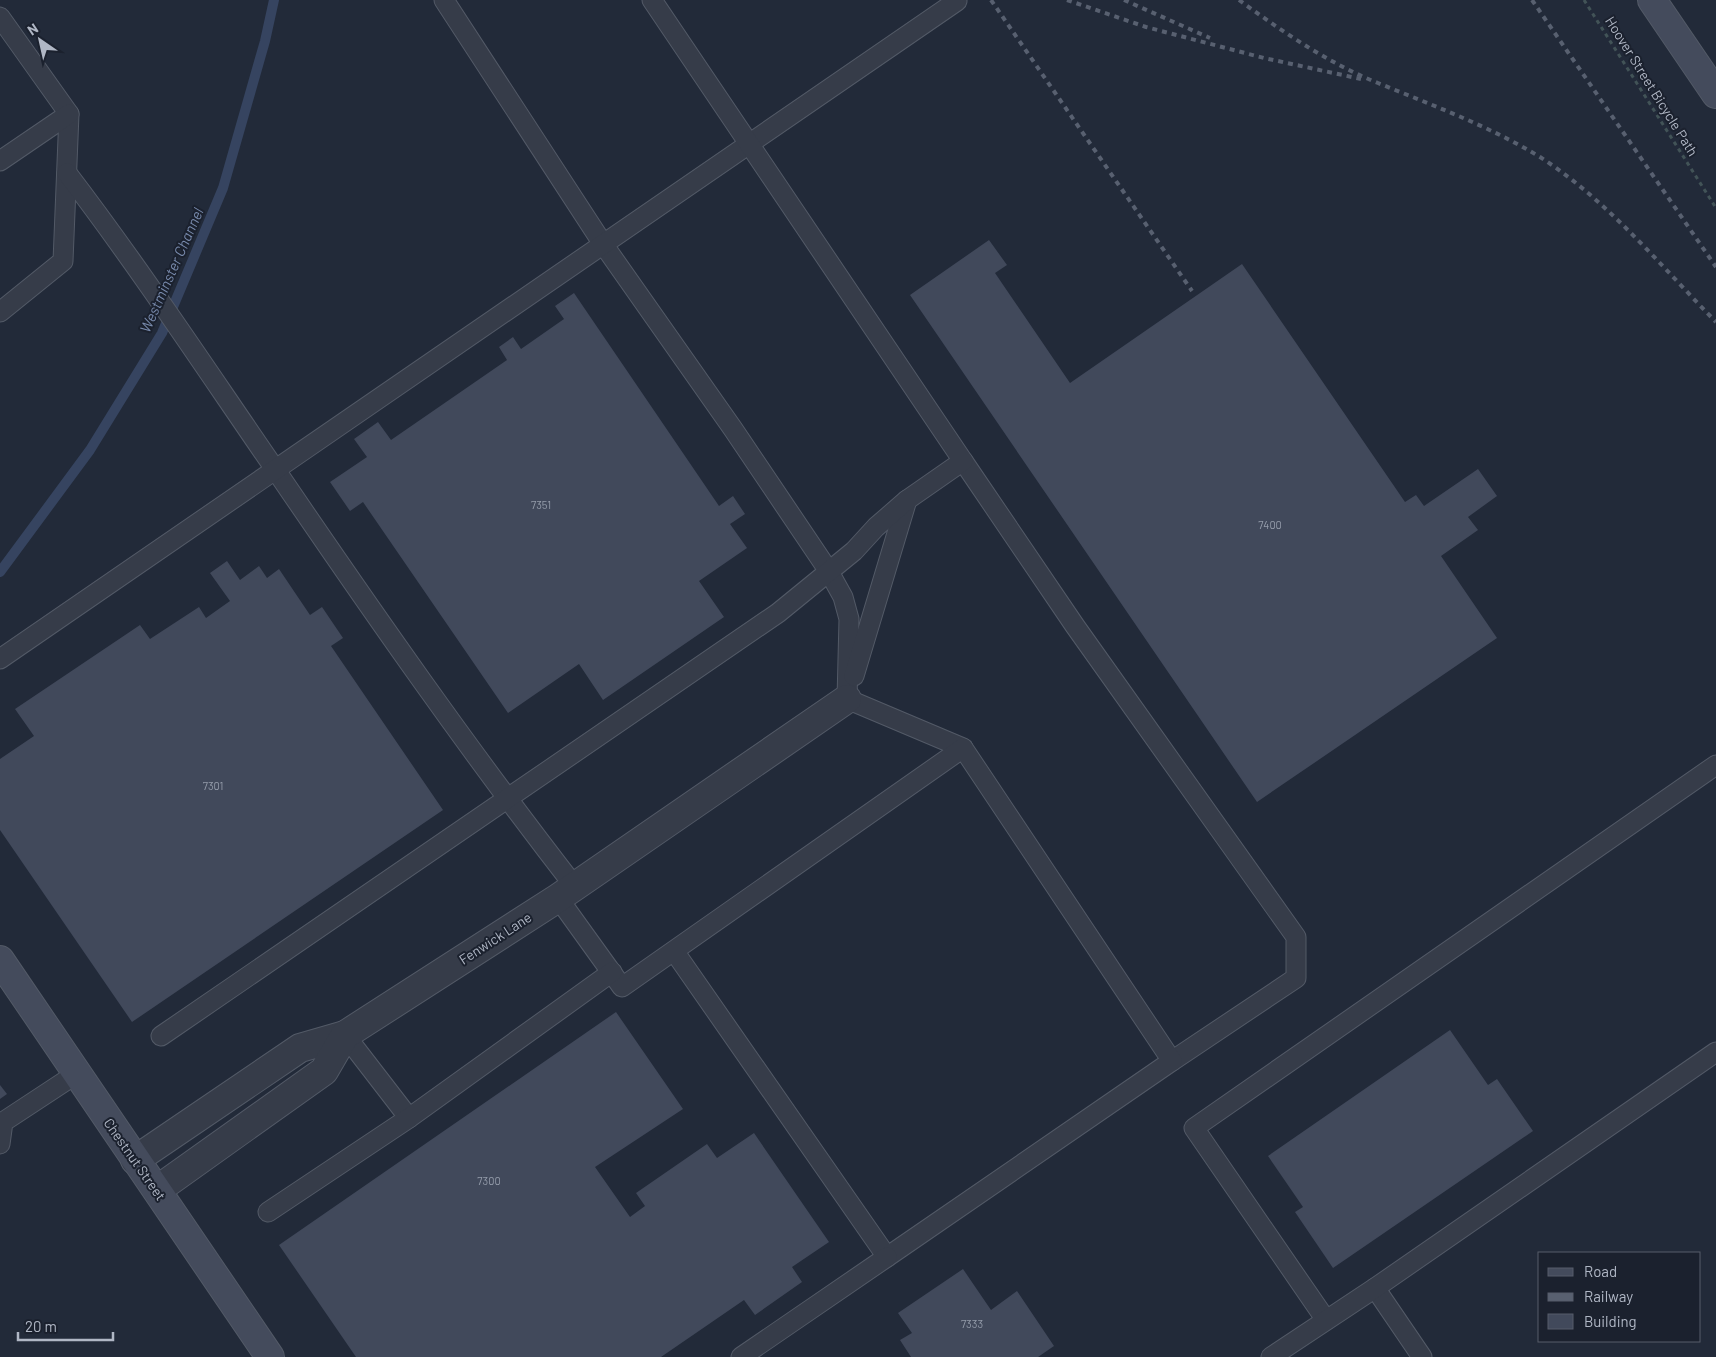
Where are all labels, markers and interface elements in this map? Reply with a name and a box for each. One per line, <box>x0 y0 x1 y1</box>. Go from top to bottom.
street label: Hoover Street Bicycle Path <box>1602 13 1702 159</box>
north arrow <box>15 15 65 65</box>
text: N <box>24 19 41 38</box>
water label: Westminster Channel <box>135 204 207 335</box>
house number: 7351 <box>531 498 551 511</box>
house number: 7400 <box>1258 518 1282 531</box>
house number: 7301 <box>203 779 223 792</box>
street label: Fenwick Lane <box>456 908 534 968</box>
street label: Chestnut Street <box>100 1115 170 1203</box>
house number: 7300 <box>477 1174 501 1187</box>
legend <box>1538 1252 1701 1342</box>
text: Road <box>1584 1262 1617 1280</box>
text: Railway <box>1584 1287 1633 1305</box>
scale bar <box>18 1310 112 1342</box>
text: Building <box>1584 1312 1637 1330</box>
text: 20 m <box>25 1317 57 1335</box>
house number: 7333 <box>961 1317 983 1330</box>

